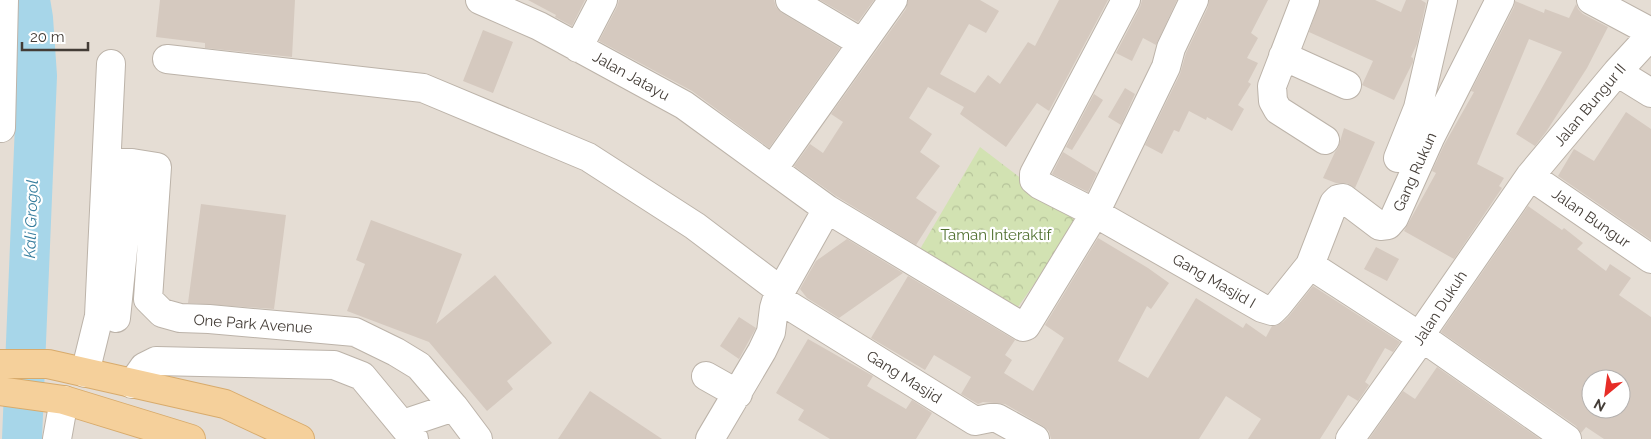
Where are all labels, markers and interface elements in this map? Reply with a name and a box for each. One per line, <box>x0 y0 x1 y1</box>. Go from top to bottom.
scale bar <box>22 20 89 52</box>
text: 20 m <box>30 28 65 46</box>
street label: Jalan Jatayu <box>590 48 673 104</box>
street label: Jalan Bungur II <box>1550 60 1630 150</box>
street label: Gang Rukun <box>1390 130 1440 214</box>
water label: Kali Grogol <box>20 179 42 259</box>
street label: Jalan Bungur <box>1548 184 1634 252</box>
park label: Taman Interaktif <box>941 226 1053 244</box>
street label: Gang Masjid I <box>1169 250 1259 312</box>
street label: Jalan Dukuh <box>1409 267 1471 349</box>
street label: One Park Avenue <box>193 311 313 337</box>
street label: Gang Masjid <box>863 347 945 407</box>
north arrow <box>1581 369 1631 419</box>
text: N <box>1591 396 1608 415</box>

